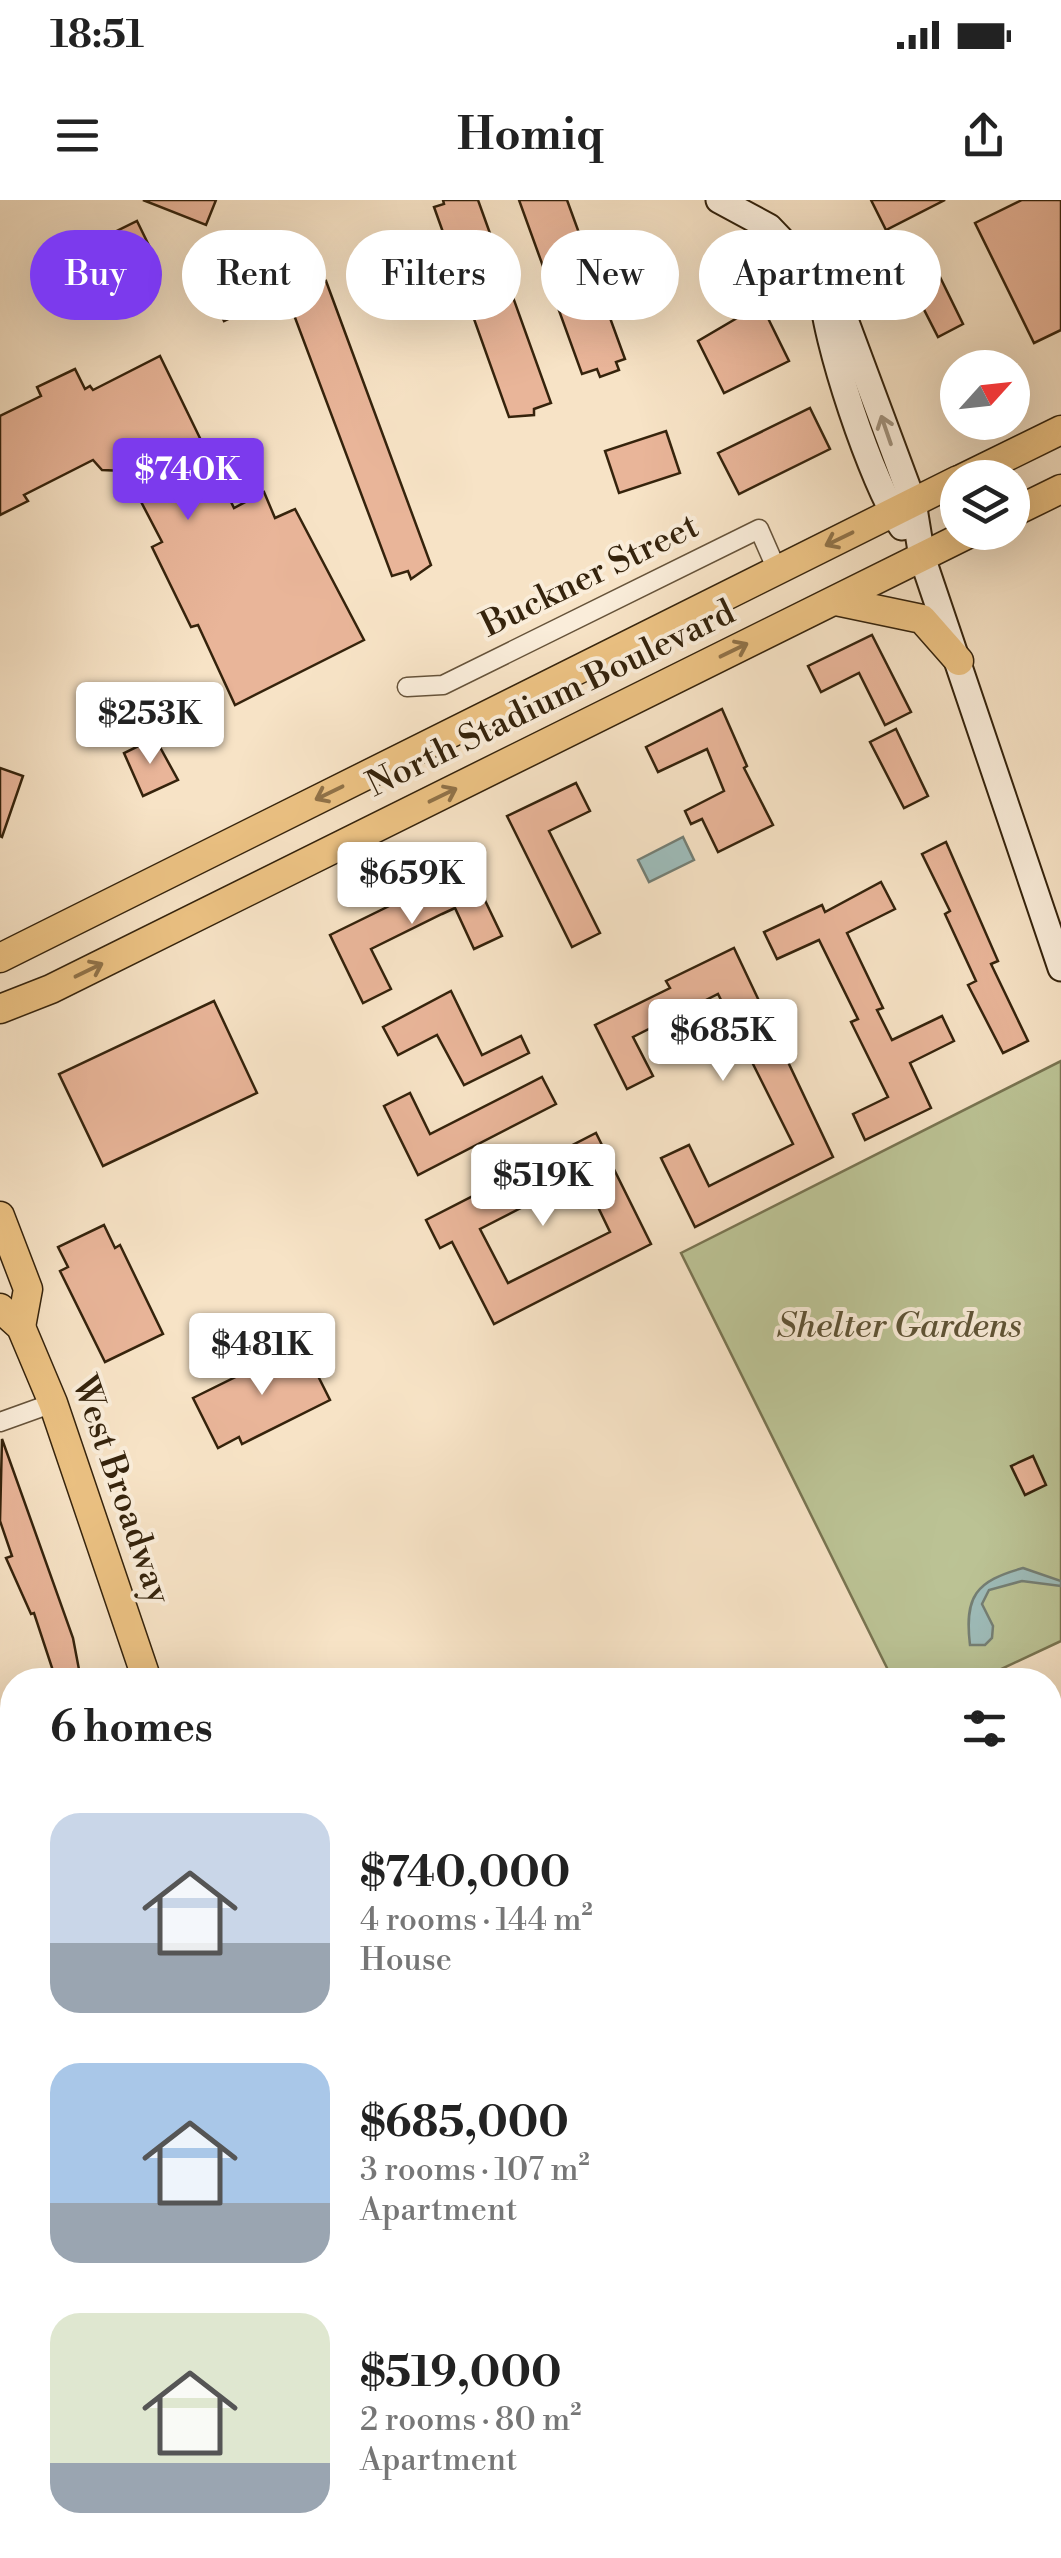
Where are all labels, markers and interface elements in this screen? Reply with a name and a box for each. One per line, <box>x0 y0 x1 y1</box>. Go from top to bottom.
text: 18:51 <box>50 12 144 59</box>
text: Homiq <box>457 107 604 164</box>
icon: menu <box>50 108 105 163</box>
icon: share <box>956 108 1011 163</box>
chip: Buy <box>30 230 162 320</box>
chip: Rent <box>182 230 326 320</box>
chip: Filters <box>346 230 521 320</box>
chip: New <box>541 230 679 320</box>
chip: Apartment <box>699 230 941 320</box>
north arrow <box>940 350 1030 440</box>
map controls <box>940 350 1030 550</box>
one-way arrow <box>876 416 894 447</box>
pin: $740K <box>118 438 258 523</box>
text: $740K <box>135 450 241 490</box>
button: layers <box>940 460 1030 550</box>
street label: Buckner Street <box>473 505 706 648</box>
one-way arrow <box>824 530 854 549</box>
street label: North Stadium Boulevard <box>360 591 742 807</box>
one-way arrow <box>719 640 749 659</box>
pin: $253K <box>80 682 220 767</box>
text: $253K <box>98 694 202 734</box>
one-way arrow <box>427 784 457 803</box>
one-way arrow <box>314 785 344 804</box>
pin: $659K <box>342 842 482 927</box>
text: $659K <box>359 854 465 894</box>
one-way arrow <box>74 960 104 979</box>
pin: $685K <box>653 999 793 1084</box>
text: $685K <box>670 1011 776 1051</box>
pin: $519K <box>473 1144 613 1229</box>
text: $519K <box>493 1156 593 1196</box>
park label: Shelter Gardens <box>776 1305 1022 1348</box>
pin: $481K <box>192 1313 332 1398</box>
text: $481K <box>211 1325 313 1365</box>
street label: West Broadway <box>62 1369 180 1611</box>
icon: filters <box>957 1701 1012 1756</box>
text: 6 homes <box>50 1702 213 1755</box>
text: $740,000 <box>360 1847 570 1900</box>
icon: home <box>130 1853 250 1973</box>
text: 4 rooms · 144 m² <box>360 1900 593 1940</box>
text: House <box>360 1940 452 1980</box>
text: $685,000 <box>360 2097 569 2150</box>
icon: home <box>130 2103 250 2223</box>
text: 3 rooms · 107 m² <box>360 2150 590 2190</box>
text: Apartment <box>360 2190 517 2230</box>
text: $519,000 <box>360 2347 561 2400</box>
icon: home <box>130 2353 250 2473</box>
text: 2 rooms · 80 m² <box>360 2400 581 2440</box>
text: Apartment <box>360 2440 517 2480</box>

